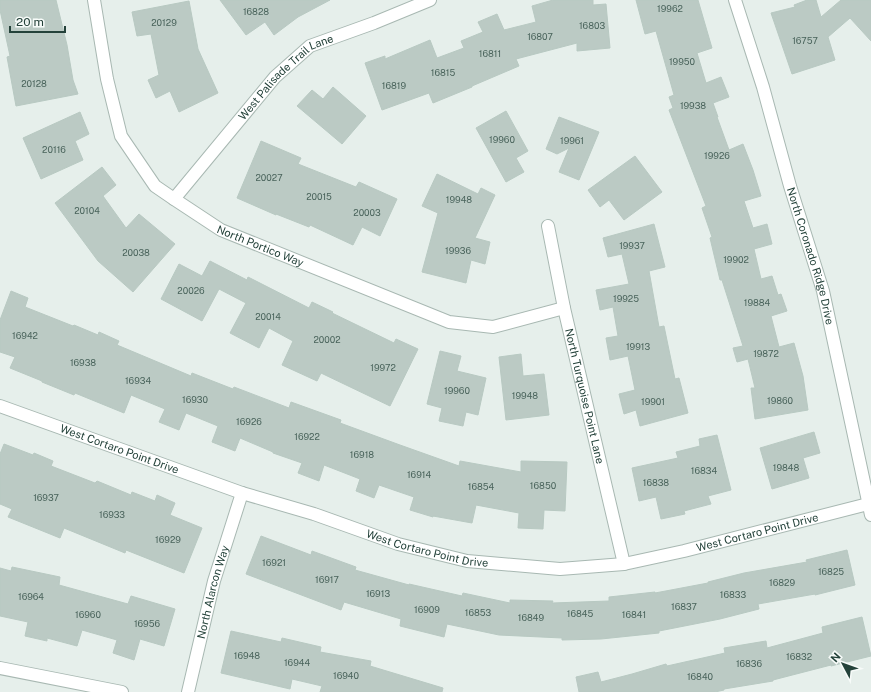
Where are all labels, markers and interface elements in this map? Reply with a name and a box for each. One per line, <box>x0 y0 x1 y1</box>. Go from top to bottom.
house number: 19962 <box>657 3 683 14</box>
house number: 16828 <box>243 6 269 17</box>
scale bar <box>10 8 65 34</box>
text: 20 m <box>16 15 44 29</box>
house number: 20129 <box>151 17 177 28</box>
house number: 16803 <box>579 20 605 31</box>
house number: 16807 <box>527 31 553 42</box>
street label: West Palisade Trail Lane <box>236 32 335 122</box>
house number: 16757 <box>792 35 818 46</box>
house number: 16811 <box>479 48 501 59</box>
house number: 19950 <box>669 56 696 67</box>
house number: 16815 <box>431 67 455 78</box>
house number: 20128 <box>21 78 47 89</box>
house number: 16819 <box>382 80 407 91</box>
house number: 19938 <box>680 100 706 111</box>
house number: 19960 <box>489 134 515 145</box>
house number: 19961 <box>560 135 584 146</box>
house number: 20116 <box>42 144 66 155</box>
house number: 19926 <box>704 150 730 161</box>
house number: 20027 <box>255 172 283 183</box>
street label: North Coronado Ridge Drive <box>785 186 836 326</box>
house number: 20015 <box>306 191 332 202</box>
house number: 19948 <box>446 194 472 205</box>
house number: 20104 <box>74 205 100 216</box>
house number: 20003 <box>353 207 381 218</box>
street label: North Portico Way <box>215 223 306 269</box>
house number: 19937 <box>619 240 645 251</box>
house number: 19936 <box>445 245 471 256</box>
house number: 20038 <box>122 247 150 258</box>
house number: 19902 <box>723 254 749 265</box>
house number: 20026 <box>177 285 205 296</box>
house number: 19925 <box>613 293 639 304</box>
house number: 19884 <box>744 297 771 308</box>
house number: 20014 <box>255 311 281 322</box>
street label: North Turquoise Point Lane <box>563 327 606 465</box>
house number: 16942 <box>12 330 38 341</box>
house number: 20002 <box>313 334 341 345</box>
house number: 19913 <box>626 341 650 352</box>
house number: 19872 <box>753 348 779 359</box>
house number: 16938 <box>70 357 96 368</box>
house number: 19972 <box>370 362 396 373</box>
house number: 16934 <box>125 375 151 386</box>
house number: 19960 <box>444 385 470 396</box>
house number: 19948 <box>512 390 538 401</box>
house number: 16930 <box>182 394 208 405</box>
house number: 19860 <box>767 395 794 406</box>
house number: 19901 <box>641 396 665 407</box>
house number: 16926 <box>236 416 262 427</box>
street label: West Cortaro Point Drive <box>58 422 181 476</box>
house number: 16922 <box>294 431 320 442</box>
house number: 16918 <box>350 449 374 460</box>
house number: 19848 <box>773 462 799 473</box>
house number: 16834 <box>691 465 717 476</box>
house number: 16914 <box>407 469 431 480</box>
house number: 16838 <box>643 477 669 488</box>
house number: 16850 <box>530 480 557 491</box>
house number: 16854 <box>468 481 495 492</box>
house number: 16937 <box>33 492 59 503</box>
house number: 16933 <box>99 509 125 520</box>
street label: West Cortaro Point Drive <box>695 511 820 554</box>
street label: West Cortaro Point Drive <box>365 527 489 569</box>
house number: 16929 <box>155 534 181 545</box>
street label: North Alarcon Way <box>195 544 231 640</box>
house number: 16921 <box>262 557 286 568</box>
house number: 16825 <box>818 566 844 577</box>
house number: 16917 <box>315 574 339 585</box>
house number: 16829 <box>769 577 795 588</box>
house number: 16913 <box>366 588 390 599</box>
house number: 16833 <box>720 589 746 600</box>
house number: 16964 <box>18 591 44 602</box>
house number: 16837 <box>671 601 697 612</box>
house number: 16909 <box>414 604 440 615</box>
house number: 16853 <box>465 607 492 618</box>
house number: 16845 <box>567 608 593 619</box>
house number: 16960 <box>75 609 101 620</box>
house number: 16841 <box>622 609 646 620</box>
house number: 16849 <box>518 612 545 623</box>
house number: 16956 <box>134 618 160 629</box>
north arrow <box>823 644 863 684</box>
house number: 16948 <box>234 650 260 661</box>
text: N <box>828 650 843 665</box>
house number: 16832 <box>786 651 812 662</box>
house number: 16944 <box>284 657 310 668</box>
house number: 16836 <box>736 658 762 669</box>
house number: 16940 <box>333 670 359 681</box>
house number: 16840 <box>687 671 714 682</box>

